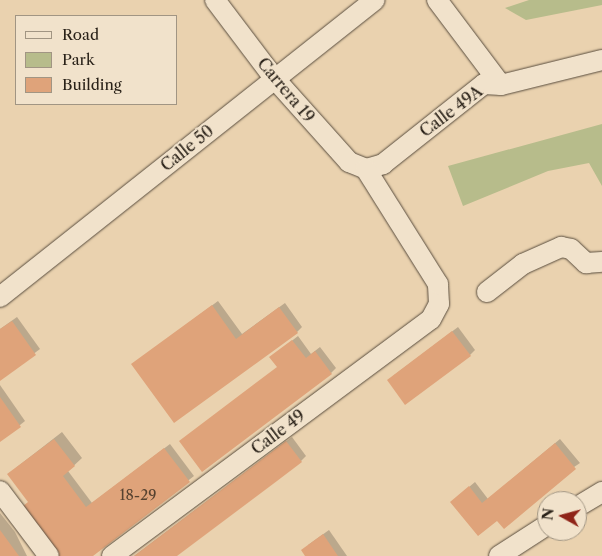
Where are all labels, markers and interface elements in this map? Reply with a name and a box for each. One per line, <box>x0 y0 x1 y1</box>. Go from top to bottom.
legend <box>15 15 178 105</box>
text: Road <box>62 25 99 44</box>
text: Park <box>62 50 95 69</box>
street label: Carrera 19 <box>253 54 319 126</box>
text: Building <box>62 75 122 94</box>
street label: Calle 49A <box>416 81 486 141</box>
street label: Calle 50 <box>157 121 217 175</box>
street label: Calle 49 <box>247 406 309 458</box>
house number: 18-29 <box>120 487 156 503</box>
north arrow <box>537 491 587 541</box>
text: N <box>538 507 558 521</box>

